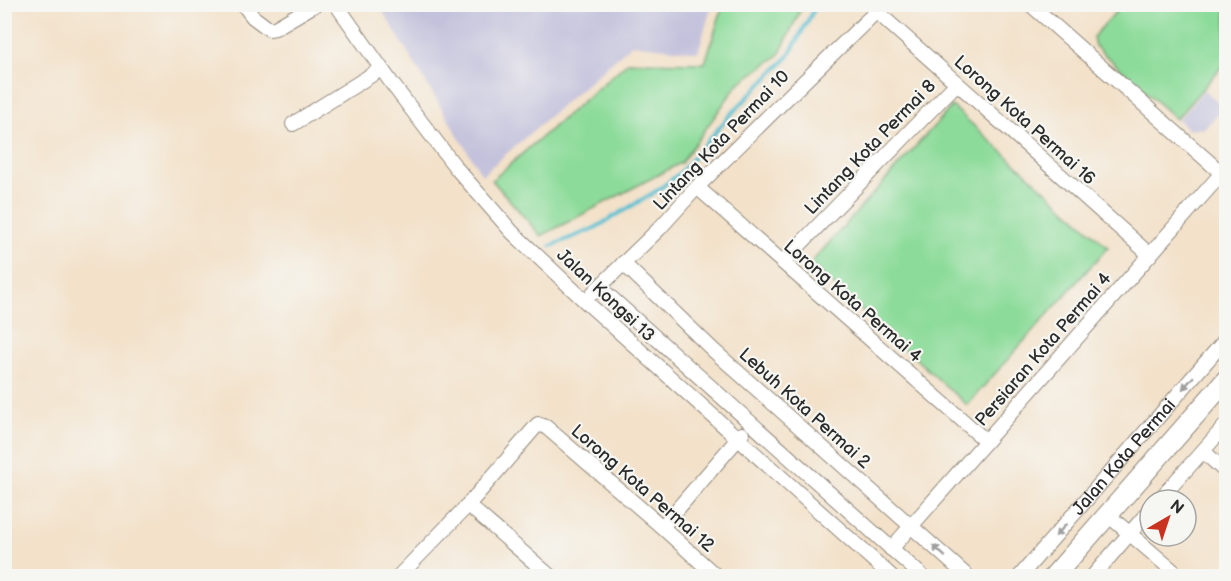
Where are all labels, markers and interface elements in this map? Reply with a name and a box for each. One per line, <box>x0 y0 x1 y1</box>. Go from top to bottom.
street label: Lorong Kota Permai 16 <box>950 51 1100 189</box>
street label: Lintang Kota Permai 10 <box>649 66 794 215</box>
street label: Lintang Kota Permai 8 <box>801 76 940 219</box>
street label: Lorong Kota Permai 4 <box>779 236 926 367</box>
street label: Jalan Kongsi 13 <box>552 245 659 346</box>
street label: Persiaran Kota Permai 4 <box>971 268 1116 430</box>
street label: Lebuh Kota Permai 2 <box>735 344 875 473</box>
one-way arrow <box>1182 375 1195 390</box>
street label: Jalan Kota Permai <box>1068 395 1180 519</box>
street label: Lorong Kota Permai 12 <box>567 421 719 556</box>
north arrow <box>1138 488 1198 548</box>
text: N <box>1166 496 1187 519</box>
one-way arrow <box>1054 522 1067 538</box>
one-way arrow <box>931 544 946 558</box>

